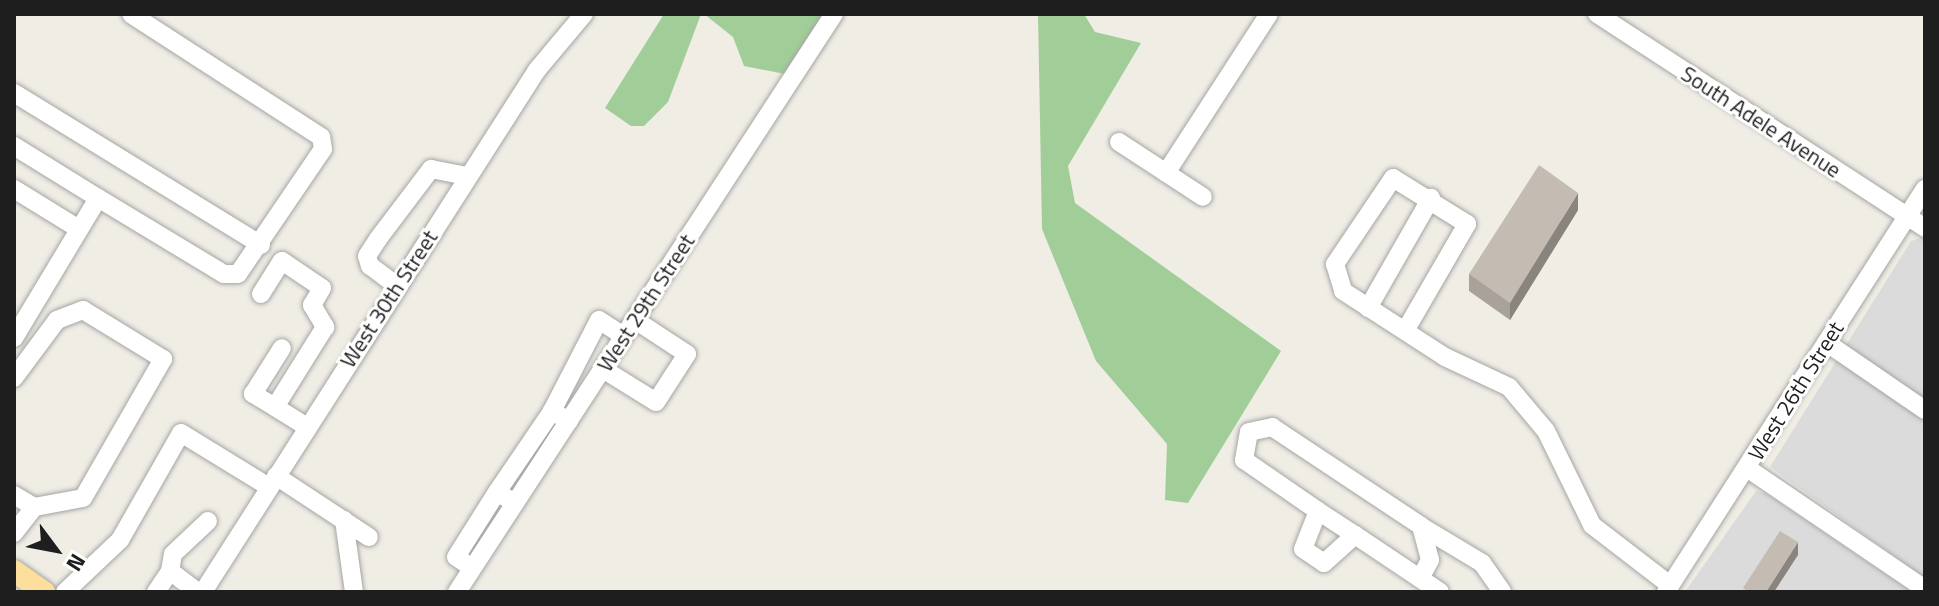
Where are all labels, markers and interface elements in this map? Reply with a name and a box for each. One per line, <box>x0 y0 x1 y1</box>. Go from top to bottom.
street label: South Adele Avenue <box>1676 61 1846 183</box>
street label: West 30th Street <box>335 225 443 373</box>
street label: West 29th Street <box>592 229 700 377</box>
street label: West 26th Street <box>1743 317 1849 465</box>
north arrow <box>16 510 96 590</box>
text: N <box>58 547 95 578</box>

